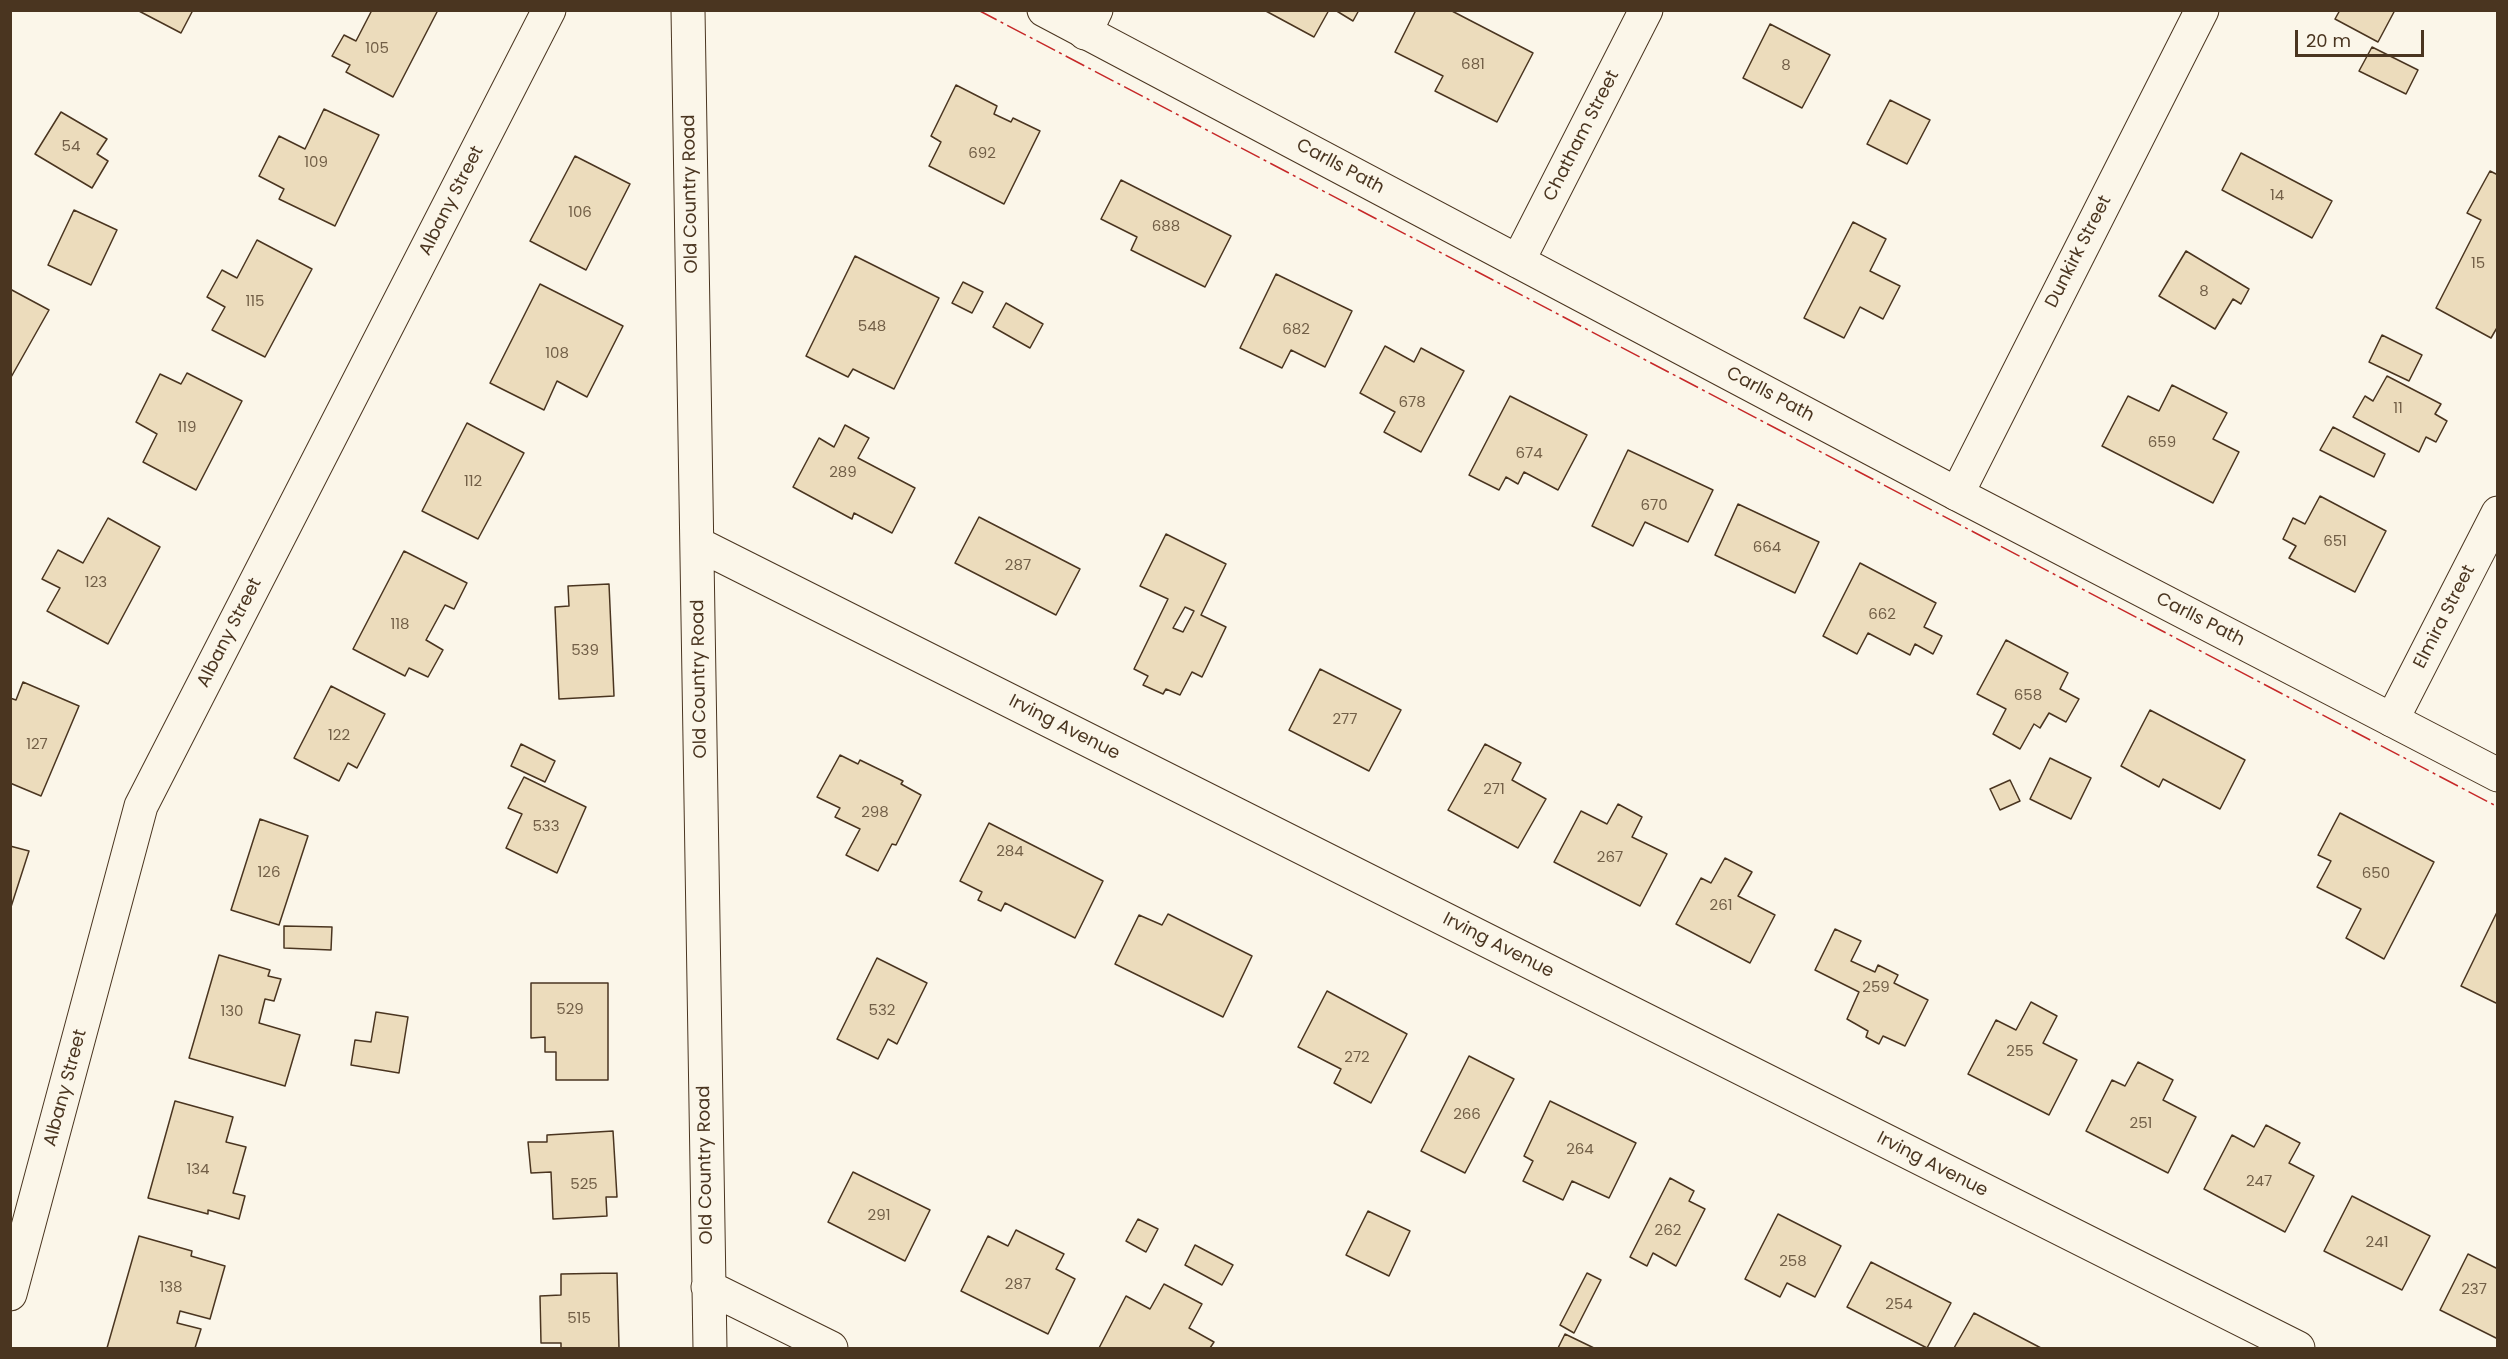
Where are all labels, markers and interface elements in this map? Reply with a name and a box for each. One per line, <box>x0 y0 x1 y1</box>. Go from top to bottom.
scale bar <box>2298 18 2427 56</box>
text: 20 m <box>2306 28 2351 53</box>
house number: 105 <box>365 40 389 58</box>
house number: 681 <box>1461 56 1485 74</box>
house number: 8 <box>1781 57 1791 75</box>
street label: Chatham Street <box>1540 67 1624 205</box>
street label: Old Country Road <box>679 114 703 274</box>
street label: Carlls Path <box>1292 135 1388 199</box>
house number: 54 <box>62 138 80 156</box>
street label: Albany Street <box>415 143 489 259</box>
house number: 692 <box>968 145 996 163</box>
house number: 109 <box>304 154 328 172</box>
house number: 14 <box>2270 187 2284 205</box>
street label: Dunkirk Street <box>2041 192 2117 312</box>
house number: 106 <box>568 204 592 222</box>
house number: 688 <box>1152 218 1180 236</box>
house number: 15 <box>2471 255 2485 273</box>
house number: 8 <box>2199 283 2209 301</box>
house number: 115 <box>245 293 265 311</box>
house number: 548 <box>858 318 886 336</box>
house number: 682 <box>1282 321 1310 339</box>
house number: 108 <box>545 345 569 363</box>
street label: Carlls Path <box>1722 363 1818 427</box>
house number: 678 <box>1398 394 1426 412</box>
house number: 11 <box>2393 400 2403 418</box>
house number: 119 <box>177 419 197 437</box>
house number: 659 <box>2148 434 2176 452</box>
house number: 674 <box>1515 445 1543 463</box>
house number: 289 <box>829 464 857 482</box>
house number: 112 <box>464 473 482 491</box>
house number: 670 <box>1640 497 1668 515</box>
house number: 651 <box>2323 533 2347 551</box>
house number: 664 <box>1753 539 1781 557</box>
house number: 287 <box>1005 557 1031 575</box>
street label: Elmira Street <box>2410 562 2480 672</box>
house number: 123 <box>85 574 107 592</box>
street label: Albany Street <box>193 575 267 691</box>
street label: Carlls Path <box>2152 588 2248 652</box>
street label: Old Country Road <box>688 599 712 759</box>
house number: 662 <box>1868 606 1896 624</box>
house number: 118 <box>390 616 410 634</box>
house number: 539 <box>571 642 599 660</box>
house number: 658 <box>2014 687 2042 705</box>
street label: Irving Avenue <box>1005 691 1123 765</box>
house number: 277 <box>1332 711 1358 729</box>
house number: 122 <box>328 727 350 745</box>
house number: 127 <box>26 736 48 754</box>
house number: 271 <box>1483 781 1505 799</box>
house number: 298 <box>861 804 889 822</box>
house number: 533 <box>532 818 560 836</box>
house number: 284 <box>996 843 1024 861</box>
house number: 267 <box>1597 849 1623 867</box>
house number: 126 <box>258 864 280 882</box>
house number: 650 <box>2362 865 2390 883</box>
house number: 261 <box>1710 897 1732 915</box>
street label: Irving Avenue <box>1439 909 1557 983</box>
house number: 259 <box>1862 979 1890 997</box>
house number: 529 <box>556 1001 584 1019</box>
house number: 532 <box>869 1002 895 1020</box>
house number: 130 <box>220 1003 244 1021</box>
street label: Albany Street <box>40 1027 92 1149</box>
house number: 255 <box>2006 1043 2034 1061</box>
house number: 272 <box>1344 1049 1370 1067</box>
street label: Old Country Road <box>694 1085 718 1245</box>
house number: 266 <box>1453 1106 1481 1124</box>
house number: 251 <box>2130 1115 2152 1133</box>
street label: Irving Avenue <box>1873 1128 1991 1202</box>
house number: 264 <box>1566 1141 1594 1159</box>
house number: 134 <box>186 1161 210 1179</box>
house number: 247 <box>2246 1173 2272 1191</box>
house number: 525 <box>570 1176 598 1194</box>
house number: 291 <box>868 1207 890 1225</box>
house number: 262 <box>1655 1222 1681 1240</box>
house number: 241 <box>2366 1234 2388 1252</box>
house number: 258 <box>1779 1253 1807 1271</box>
house number: 287 <box>1005 1276 1031 1294</box>
house number: 138 <box>159 1279 183 1297</box>
house number: 237 <box>2461 1281 2487 1299</box>
house number: 254 <box>1885 1296 1913 1314</box>
house number: 515 <box>567 1310 591 1328</box>

